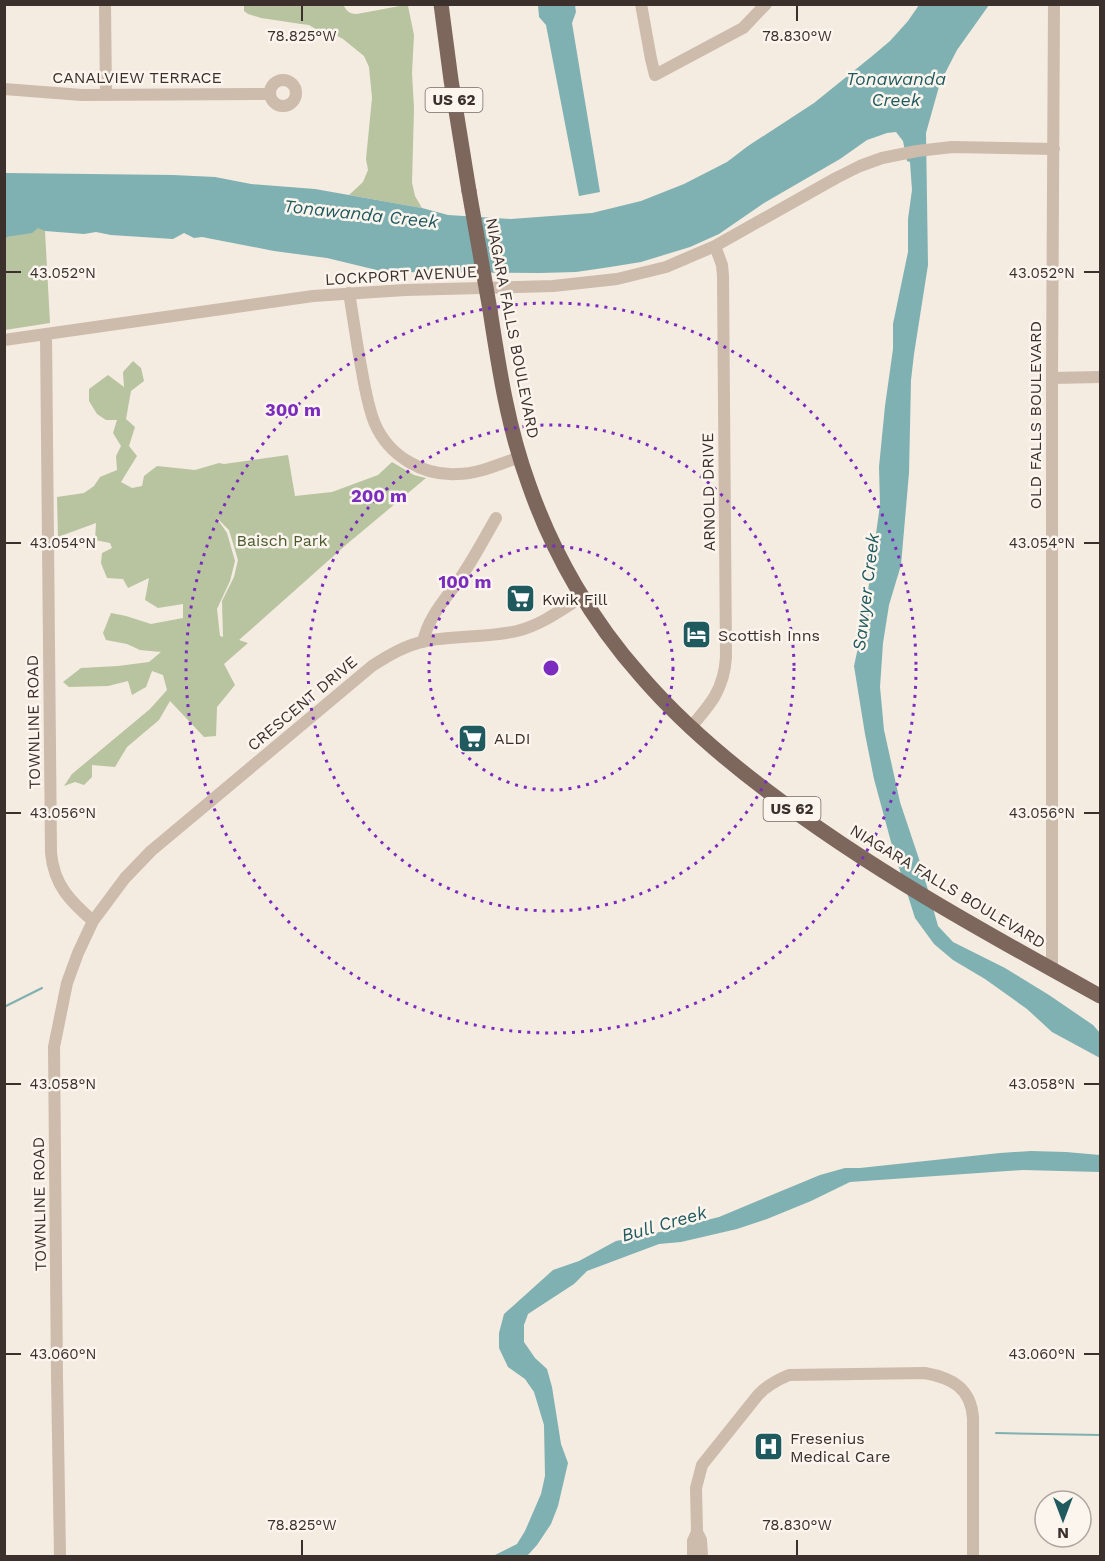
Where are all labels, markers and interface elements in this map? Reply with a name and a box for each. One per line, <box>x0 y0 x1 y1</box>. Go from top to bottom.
text: 78.825°W <box>267 27 337 45</box>
text: 78.830°W <box>762 27 832 45</box>
street label: CANALVIEW TERRACE <box>52 68 222 87</box>
water label: Tonawanda Creek <box>846 68 946 110</box>
road number: US 62 <box>426 88 482 112</box>
water label: Tonawanda Creek <box>283 195 440 232</box>
street label: NIAGARA FALLS BOULEVARD <box>482 216 543 440</box>
street label: LOCKPORT AVENUE <box>325 262 478 289</box>
text: 43.052°N <box>30 264 96 282</box>
text: 43.052°N <box>1009 264 1075 282</box>
street label: OLD FALLS BOULEVARD <box>1026 321 1045 509</box>
text: 300 m <box>265 399 321 420</box>
street label: ARNOLD DRIVE <box>698 432 719 552</box>
text: 200 m <box>351 485 407 506</box>
park label: Baisch Park <box>237 531 327 550</box>
water label: Sawyer Creek <box>848 531 883 652</box>
text: 43.054°N <box>30 534 96 552</box>
text: 43.054°N <box>1009 534 1075 552</box>
text: 100 m <box>438 571 492 592</box>
supermarket icon: Kwik Fill <box>505 583 537 615</box>
place label: Kwik Fill <box>542 590 608 609</box>
hotel icon: Scottish Inns <box>681 619 713 651</box>
place label: Scottish Inns <box>718 626 820 645</box>
street label: CRESCENT DRIVE <box>244 652 361 755</box>
street label: TOWNLINE ROAD <box>23 655 44 789</box>
centre of rings <box>541 658 561 678</box>
supermarket icon: ALDI <box>457 722 489 754</box>
place label: ALDI <box>494 729 530 748</box>
road number: US 62 <box>764 797 820 821</box>
text: 43.056°N <box>30 804 96 822</box>
text: 43.056°N <box>1009 804 1075 822</box>
street label: NIAGARA FALLS BOULEVARD <box>847 820 1049 952</box>
text: 43.058°N <box>30 1075 96 1093</box>
text: 43.058°N <box>1009 1075 1075 1093</box>
street label: TOWNLINE ROAD <box>29 1137 50 1271</box>
water label: Bull Creek <box>619 1201 710 1246</box>
text: 43.060°N <box>29 1345 97 1363</box>
text: 43.060°N <box>1008 1345 1076 1363</box>
place label: Fresenius Medical Care <box>790 1429 890 1466</box>
hospital icon: Fresenius Medical Care <box>753 1431 785 1463</box>
north arrow <box>1033 1489 1093 1549</box>
text: 78.825°W <box>267 1516 337 1534</box>
text: 78.830°W <box>762 1516 832 1534</box>
text: N <box>1057 1524 1069 1543</box>

